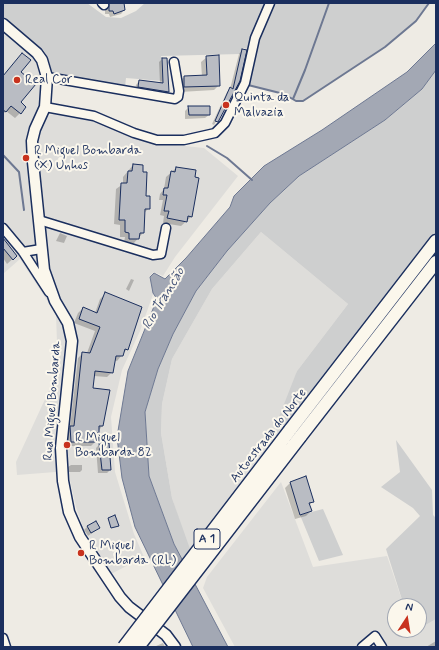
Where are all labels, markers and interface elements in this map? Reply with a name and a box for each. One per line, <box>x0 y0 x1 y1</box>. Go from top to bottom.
place label: Real Cor <box>25 72 72 88</box>
marker: Real Cor <box>12 75 22 85</box>
place label: Quinta da Malvazia <box>234 90 289 121</box>
marker: Quinta da Malvazia <box>221 100 231 110</box>
place label: R Miguel Bombarda (X) Unhos <box>34 143 141 174</box>
marker: R Miguel Bombarda (X) Unhos <box>21 153 31 163</box>
water label: Rio Trancão <box>139 265 189 333</box>
street label: Rua Miguel Bombarda <box>41 341 65 461</box>
street label: Autoestrada do Norte <box>227 386 311 486</box>
place label: R Miguel Bombarda 82 <box>75 430 152 461</box>
marker: R Miguel Bombarda 82 <box>62 440 72 450</box>
road number: A 1 <box>194 529 220 549</box>
place label: R Miguel Bombarda (RL) <box>89 538 176 569</box>
marker: R Miguel Bombarda (RL) <box>76 548 86 558</box>
north arrow <box>387 598 427 638</box>
text: N <box>404 600 414 615</box>

